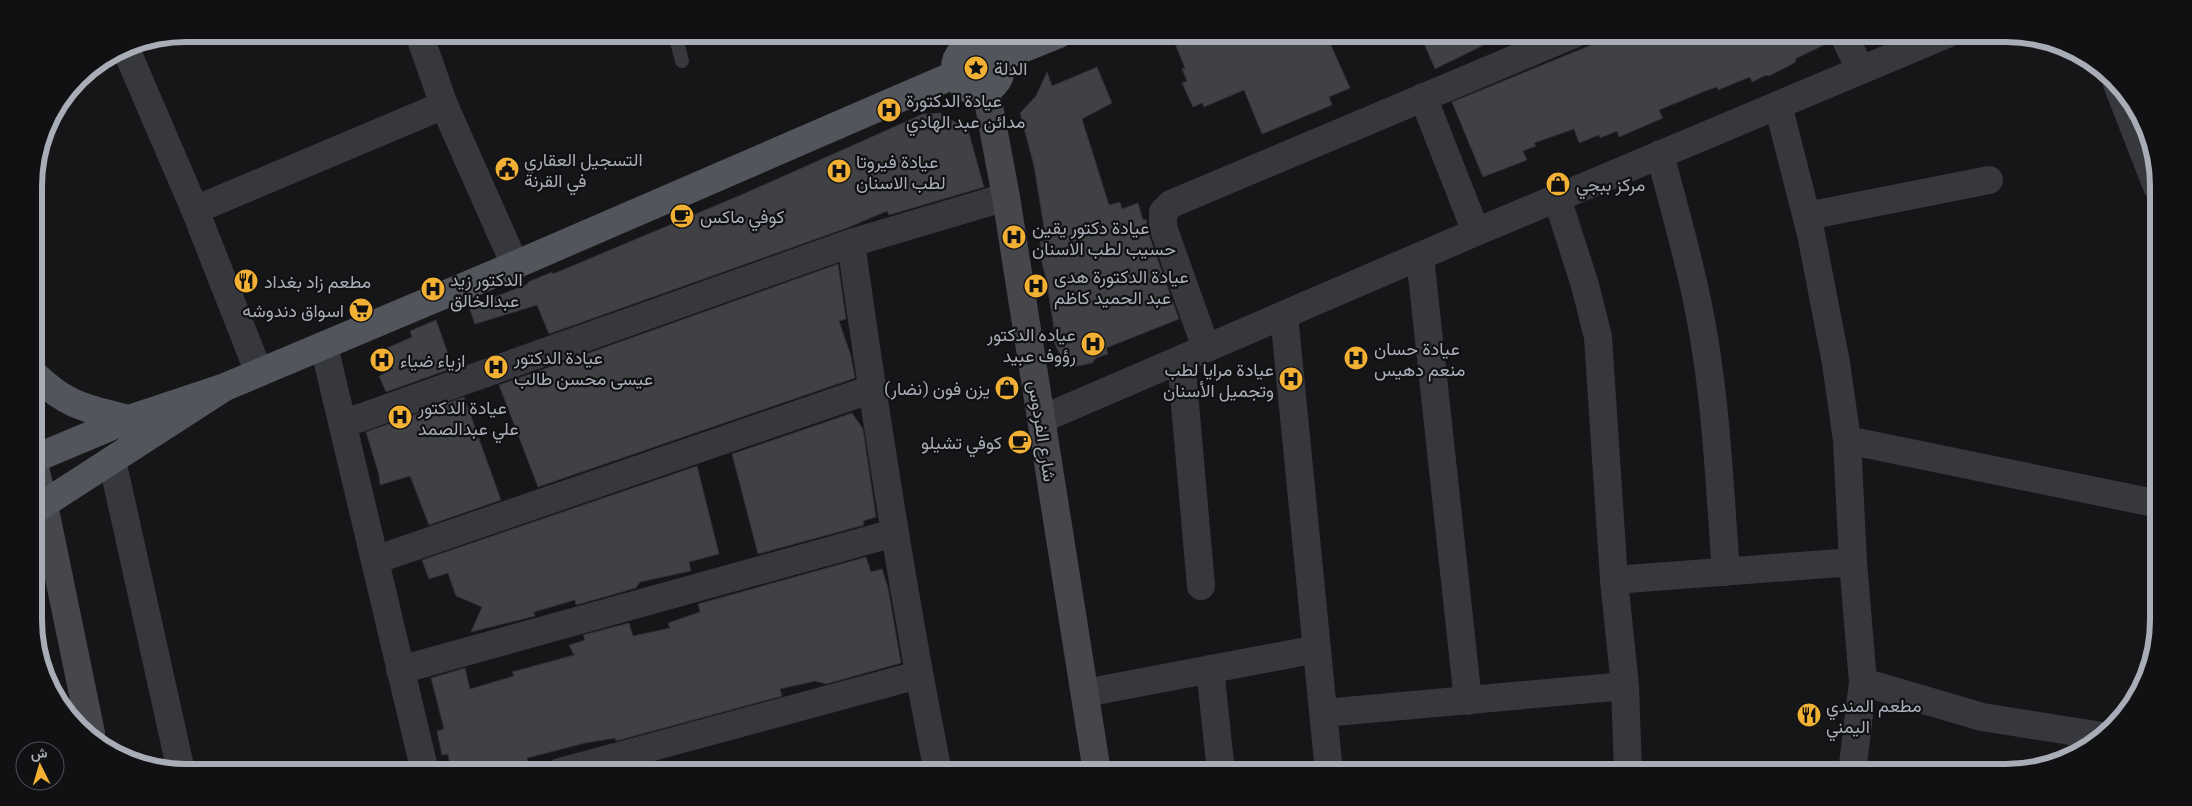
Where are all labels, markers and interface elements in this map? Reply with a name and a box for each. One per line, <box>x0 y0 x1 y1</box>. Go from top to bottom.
place icon: الدلة <box>963 55 989 81</box>
place label: الدلة <box>994 57 1027 79</box>
place label: عيادة الدكتورة مدائن عبد الهادي <box>906 89 1025 137</box>
hospital icon: عيادة الدكتورة مدائن عبد الهادي <box>876 97 902 123</box>
place label: التسجيل العقاري في القرنة <box>524 148 643 196</box>
place label: عيادة فيروتا لطب الاسنان <box>856 150 946 193</box>
public building icon: التسجيل العقاري في القرنة <box>494 156 520 182</box>
hospital icon: عيادة فيروتا لطب الاسنان <box>826 158 852 184</box>
shop icon: مركز ببجي <box>1545 171 1571 197</box>
place label: مركز ببجي <box>1576 173 1645 200</box>
cafe icon: كوفي ماكس <box>669 203 695 229</box>
place label: كوفي ماكس <box>700 205 784 232</box>
place label: عيادة دكتور يقين حسيب لطب الاسنان <box>1032 216 1176 259</box>
hospital icon: عيادة دكتور يقين حسيب لطب الاسنان <box>1001 224 1027 250</box>
place label: عيادة الدكتورة هدى عبد الحميد كاظم <box>1054 265 1189 310</box>
restaurant icon: مطعم زاد بغداد <box>233 268 259 294</box>
place label: الدكتور زيد عبدالخالق <box>450 268 523 312</box>
place label: مطعم زاد بغداد <box>264 270 371 294</box>
hospital icon: عيادة الدكتورة هدى عبد الحميد كاظم <box>1023 273 1049 299</box>
hospital icon: الدكتور زيد عبدالخالق <box>420 276 446 302</box>
supermarket icon: اسواق دندوشه <box>348 297 374 323</box>
place label: اسواق دندوشه <box>242 299 344 322</box>
place label: عياده الدكتور رؤوف عبيد <box>986 323 1076 367</box>
hospital icon: عياده الدكتور رؤوف عبيد <box>1080 331 1106 357</box>
place label: عيادة حسان منعم دهيس <box>1374 337 1465 382</box>
hospital icon: عيادة حسان منعم دهيس <box>1343 345 1369 371</box>
place label: عيادة الدكتور عيسى محسن طالب <box>513 346 653 390</box>
hospital icon: ازياء ضياء <box>369 347 395 373</box>
place label: ازياء ضياء <box>400 349 466 372</box>
hospital icon: عيادة الدكتور عيسى محسن طالب <box>483 354 509 380</box>
place label: عيادة مرايا لطب وتجميل الأسنان <box>1163 358 1274 402</box>
hospital icon: عيادة مرايا لطب وتجميل الأسنان <box>1278 366 1304 392</box>
shop icon: يزن فون (نضار) <box>994 375 1020 401</box>
place label: يزن فون (نضار) <box>884 377 990 400</box>
street label: شارع الفردوس <box>1022 379 1062 483</box>
place label: عيادة الدكتور علي عبدالصمد <box>417 396 519 444</box>
hospital icon: عيادة الدكتور علي عبدالصمد <box>387 404 413 430</box>
cafe icon: كوفي تشيلو <box>1007 429 1033 455</box>
place label: كوفي تشيلو <box>921 431 1002 458</box>
place label: مطعم المندي اليمني <box>1826 694 1921 742</box>
restaurant icon: مطعم المندي اليمني <box>1796 702 1822 728</box>
north arrow <box>15 741 65 791</box>
text: ش <box>30 743 48 763</box>

